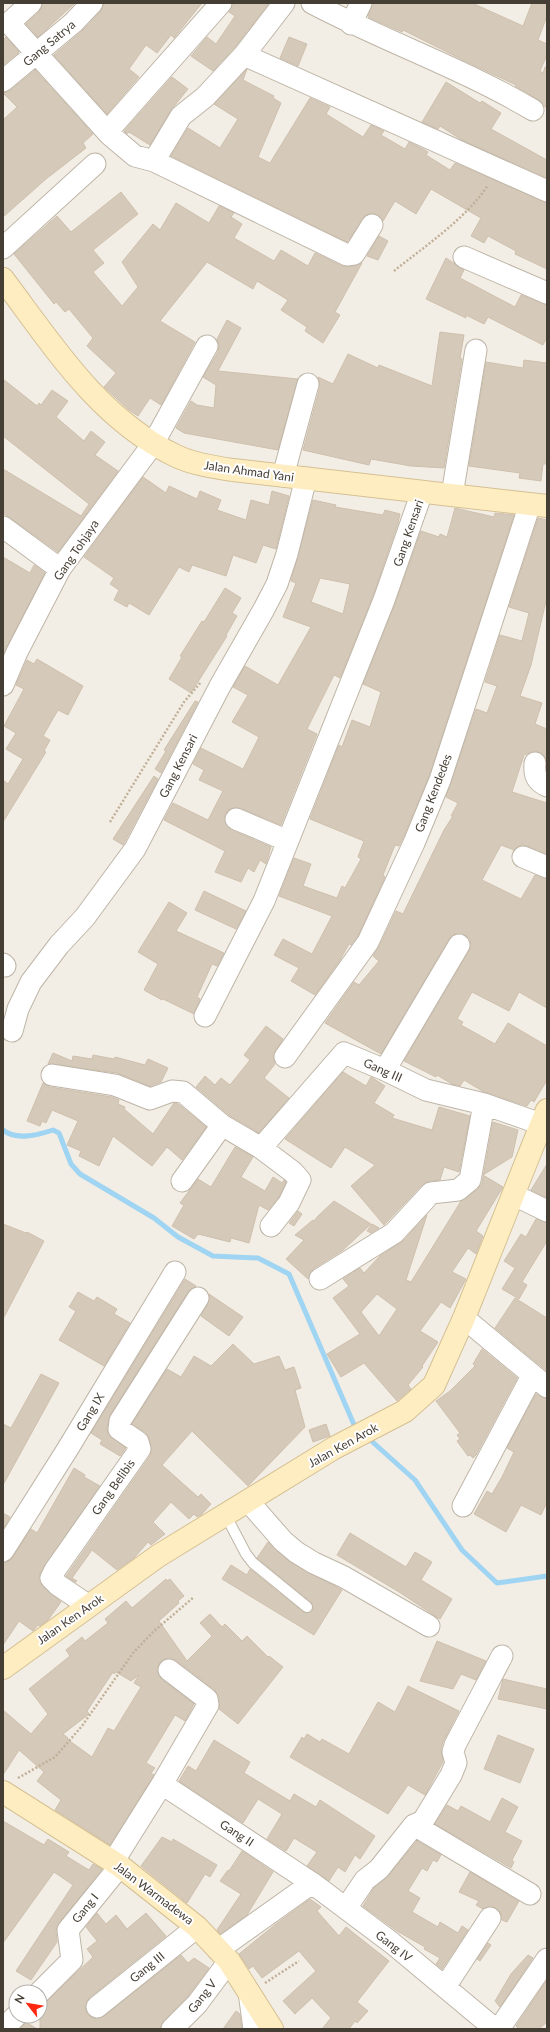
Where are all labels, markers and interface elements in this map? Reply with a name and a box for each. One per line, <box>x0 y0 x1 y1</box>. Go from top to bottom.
street label: Gang Satrya <box>20 17 78 69</box>
street label: Jalan Ahmad Yani <box>203 457 295 485</box>
street label: Gang Kensari <box>390 498 426 568</box>
street label: Gang Tohjaya <box>50 517 102 583</box>
street label: Gang Kensari <box>156 731 201 800</box>
street label: Gang Kendedes <box>411 752 455 834</box>
street label: Gang III <box>361 1055 405 1085</box>
street label: Gang IX <box>73 1390 107 1434</box>
street label: Jalan Ken Arok <box>305 1419 381 1470</box>
street label: Gang Belibis <box>88 1456 138 1518</box>
street label: Jalan Ken Arok <box>34 1590 107 1647</box>
street label: Gang II <box>217 1817 257 1849</box>
street label: Jalan Warmadewa <box>111 1858 197 1928</box>
street label: Gang I <box>68 1890 102 1926</box>
street label: Gang IV <box>373 1927 416 1965</box>
street label: Gang III <box>126 1948 168 1986</box>
street label: Gang V <box>184 1976 220 2016</box>
north arrow <box>8 1984 48 2024</box>
text: N <box>11 1992 27 2006</box>

